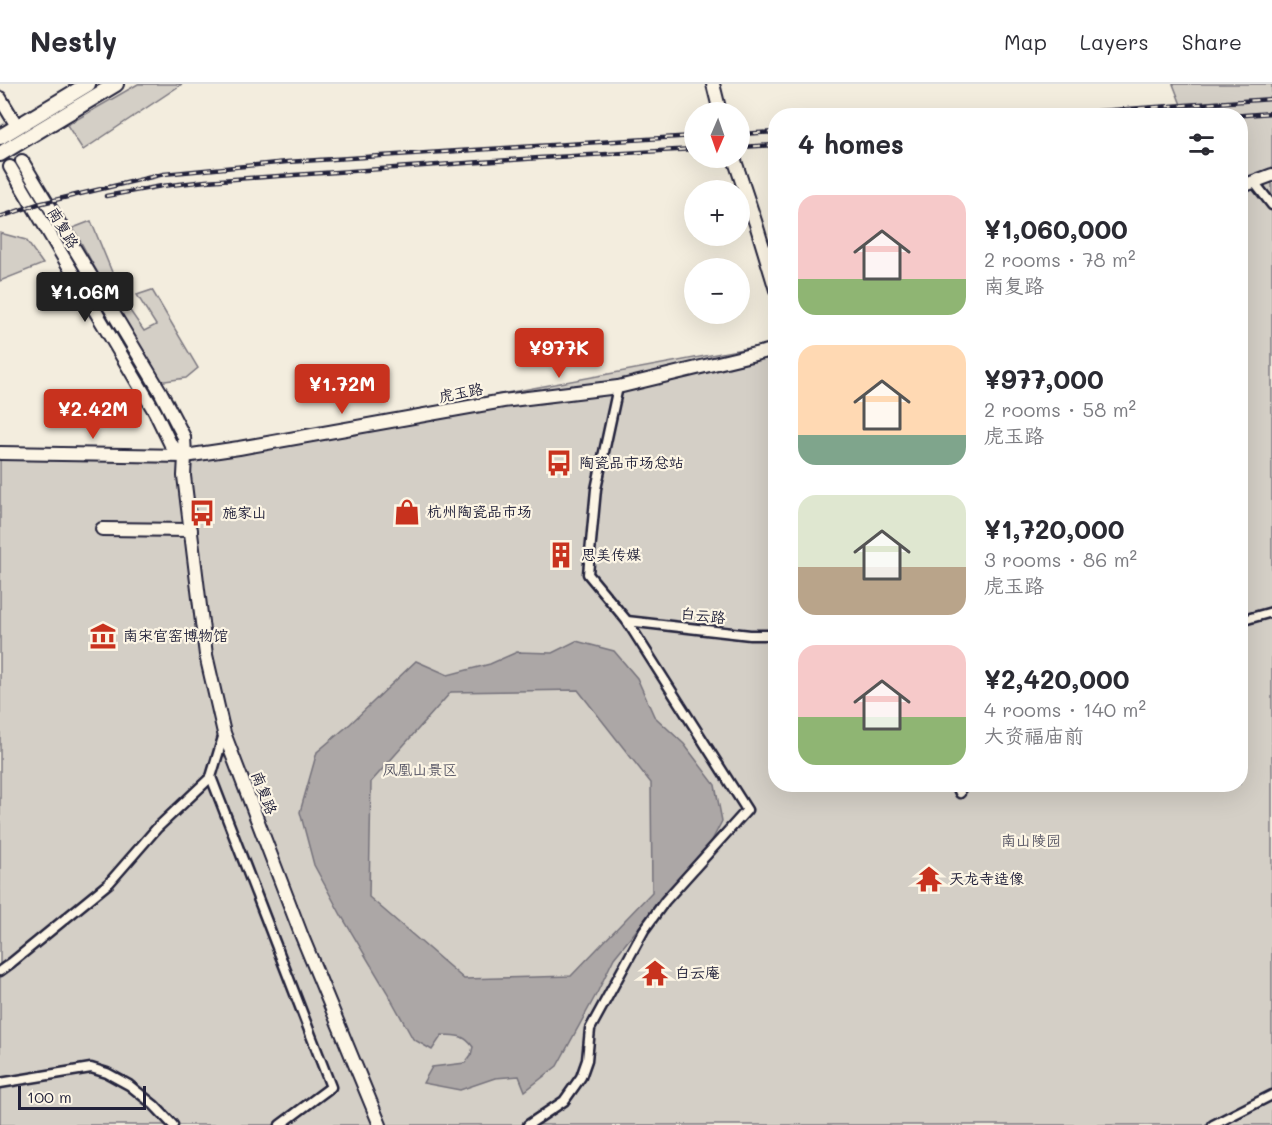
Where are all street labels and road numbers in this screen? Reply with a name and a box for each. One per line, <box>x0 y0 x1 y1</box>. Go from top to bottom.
street label: 南复路 <box>44 203 84 252</box>
street label: 虎玉路 <box>437 378 485 406</box>
street label: 白云路 <box>680 603 727 627</box>
street label: 南复路 <box>248 768 282 817</box>

